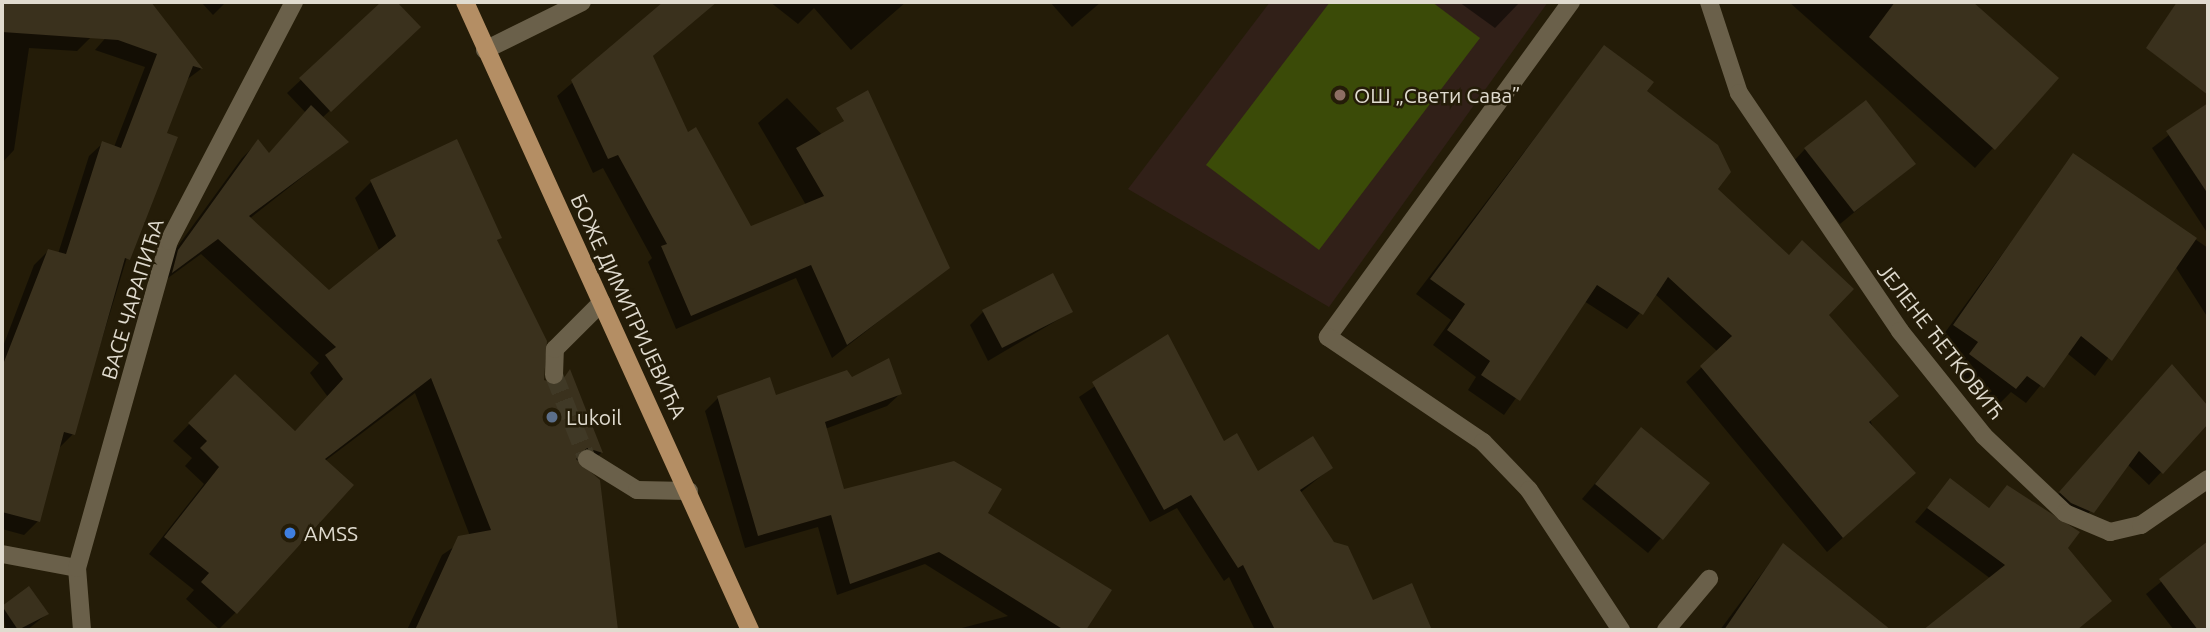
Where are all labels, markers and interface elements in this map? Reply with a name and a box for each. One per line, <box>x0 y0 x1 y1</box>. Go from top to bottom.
place label: ОШ „Свети Сава” <box>1354 82 1520 108</box>
marker: ОШ „Свети Сава” <box>1332 87 1348 103</box>
street label: БОЖЕ ДИМИТРИЈЕВИЋА <box>566 190 692 422</box>
street label: ВАСЕ ЧАРАПИЋА <box>96 216 168 382</box>
street label: ЈЕЛЕНЕ ЋЕТКОВИЋ <box>1872 258 2010 424</box>
place label: Lukoil <box>566 404 622 430</box>
marker: Lukoil <box>544 409 560 425</box>
place label: AMSS <box>304 520 358 546</box>
marker: AMSS <box>282 525 298 541</box>

